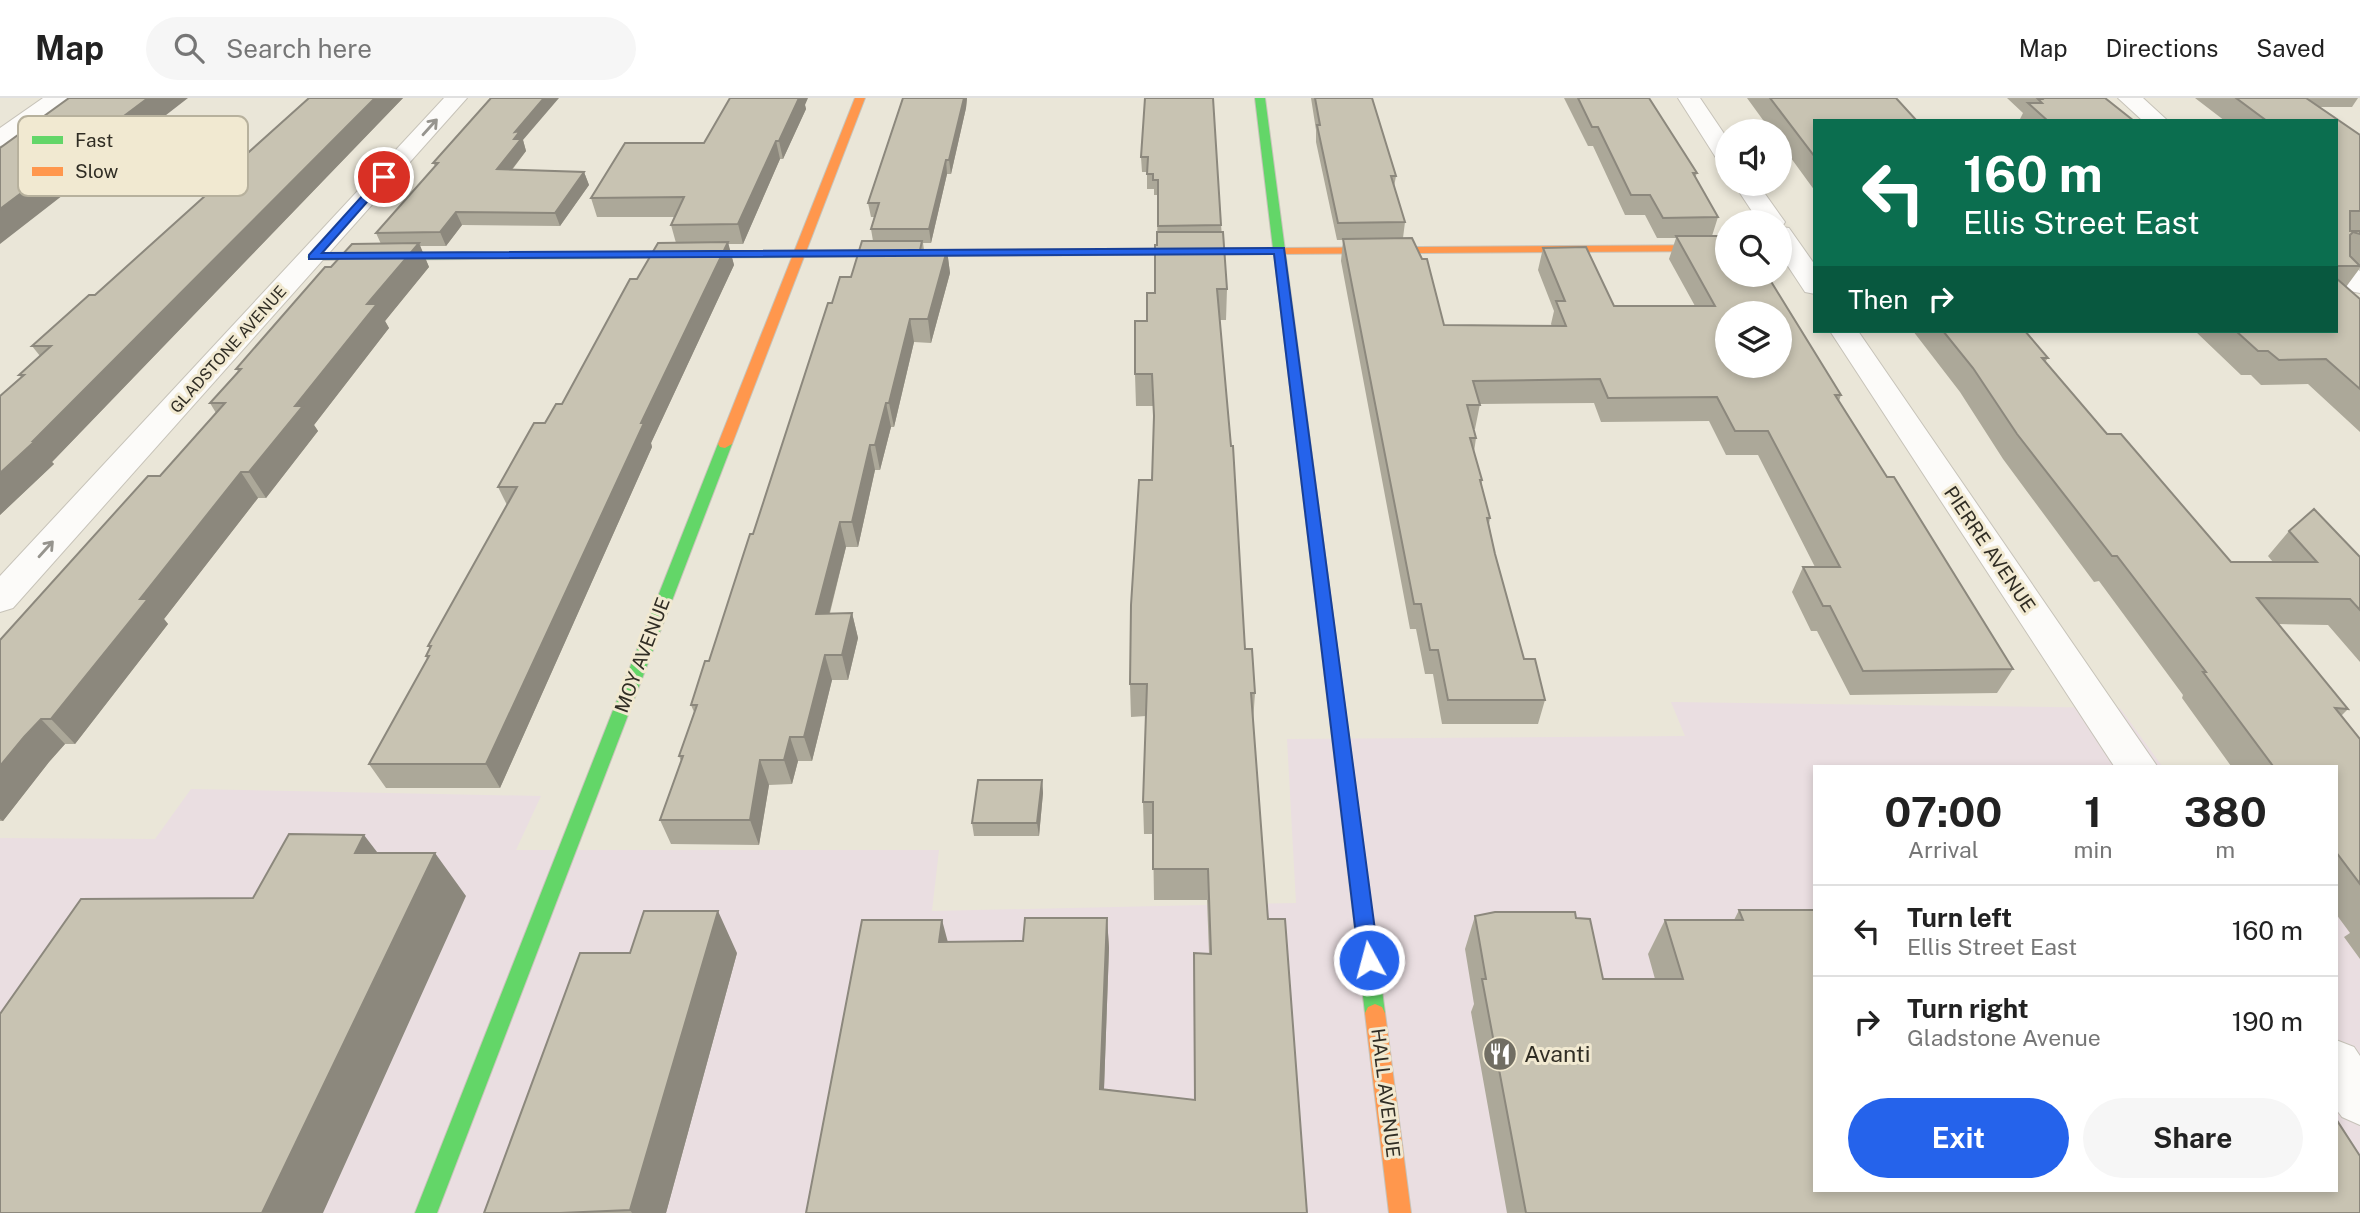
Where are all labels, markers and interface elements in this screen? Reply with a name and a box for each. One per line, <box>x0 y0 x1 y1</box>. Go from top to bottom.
search box <box>146 17 636 80</box>
text: Map <box>35 29 104 67</box>
icon: search <box>170 29 208 67</box>
text: Search here <box>226 33 372 64</box>
text: Map <box>2019 34 2068 62</box>
text: Directions <box>2106 34 2218 62</box>
text: Saved <box>2256 34 2325 62</box>
legend <box>18 116 248 196</box>
one-way arrow <box>422 118 438 136</box>
map controls <box>1715 119 1792 378</box>
button: sound <box>1715 119 1792 196</box>
text: Fast <box>75 129 113 151</box>
text: 160 m <box>1963 145 2103 203</box>
pin <box>354 147 414 207</box>
icon: left <box>1848 147 1939 238</box>
icon: arrive <box>365 158 403 196</box>
text: Slow <box>75 160 119 182</box>
text: Ellis Street East <box>1963 204 2200 241</box>
button: search <box>1715 210 1792 287</box>
icon: right <box>1922 280 1960 318</box>
street label: GLADSTONE AVENUE <box>166 282 290 417</box>
text: Then <box>1848 284 1908 315</box>
button: layers <box>1715 301 1792 378</box>
street label: PIERRE AVENUE <box>1940 482 2040 616</box>
one-way arrow <box>38 540 54 558</box>
street label: MOY AVENUE <box>610 594 674 716</box>
text: 07:00 <box>1884 787 2002 836</box>
text: 1 <box>2084 787 2102 836</box>
text: 380 <box>2184 787 2267 836</box>
text: Arrival <box>1908 836 1979 863</box>
text: min <box>2074 836 2113 863</box>
text: m <box>2215 836 2235 863</box>
text: Turn left <box>1907 902 2012 933</box>
icon: left <box>1848 912 1886 950</box>
text: 160 m <box>2232 915 2303 946</box>
position arrow <box>1332 923 1406 997</box>
text: Ellis Street East <box>1907 933 2077 960</box>
text: Turn right <box>1907 993 2029 1024</box>
icon: right <box>1848 1003 1886 1041</box>
text: 190 m <box>2232 1006 2303 1037</box>
text: Gladstone Avenue <box>1907 1024 2101 1051</box>
street label: HALL AVENUE <box>1367 1027 1405 1159</box>
restaurant icon: Avanti <box>1481 1035 1519 1073</box>
place label: Avanti <box>1524 1040 1590 1067</box>
button: Exit <box>1848 1098 2069 1178</box>
button: Share <box>2083 1098 2303 1178</box>

